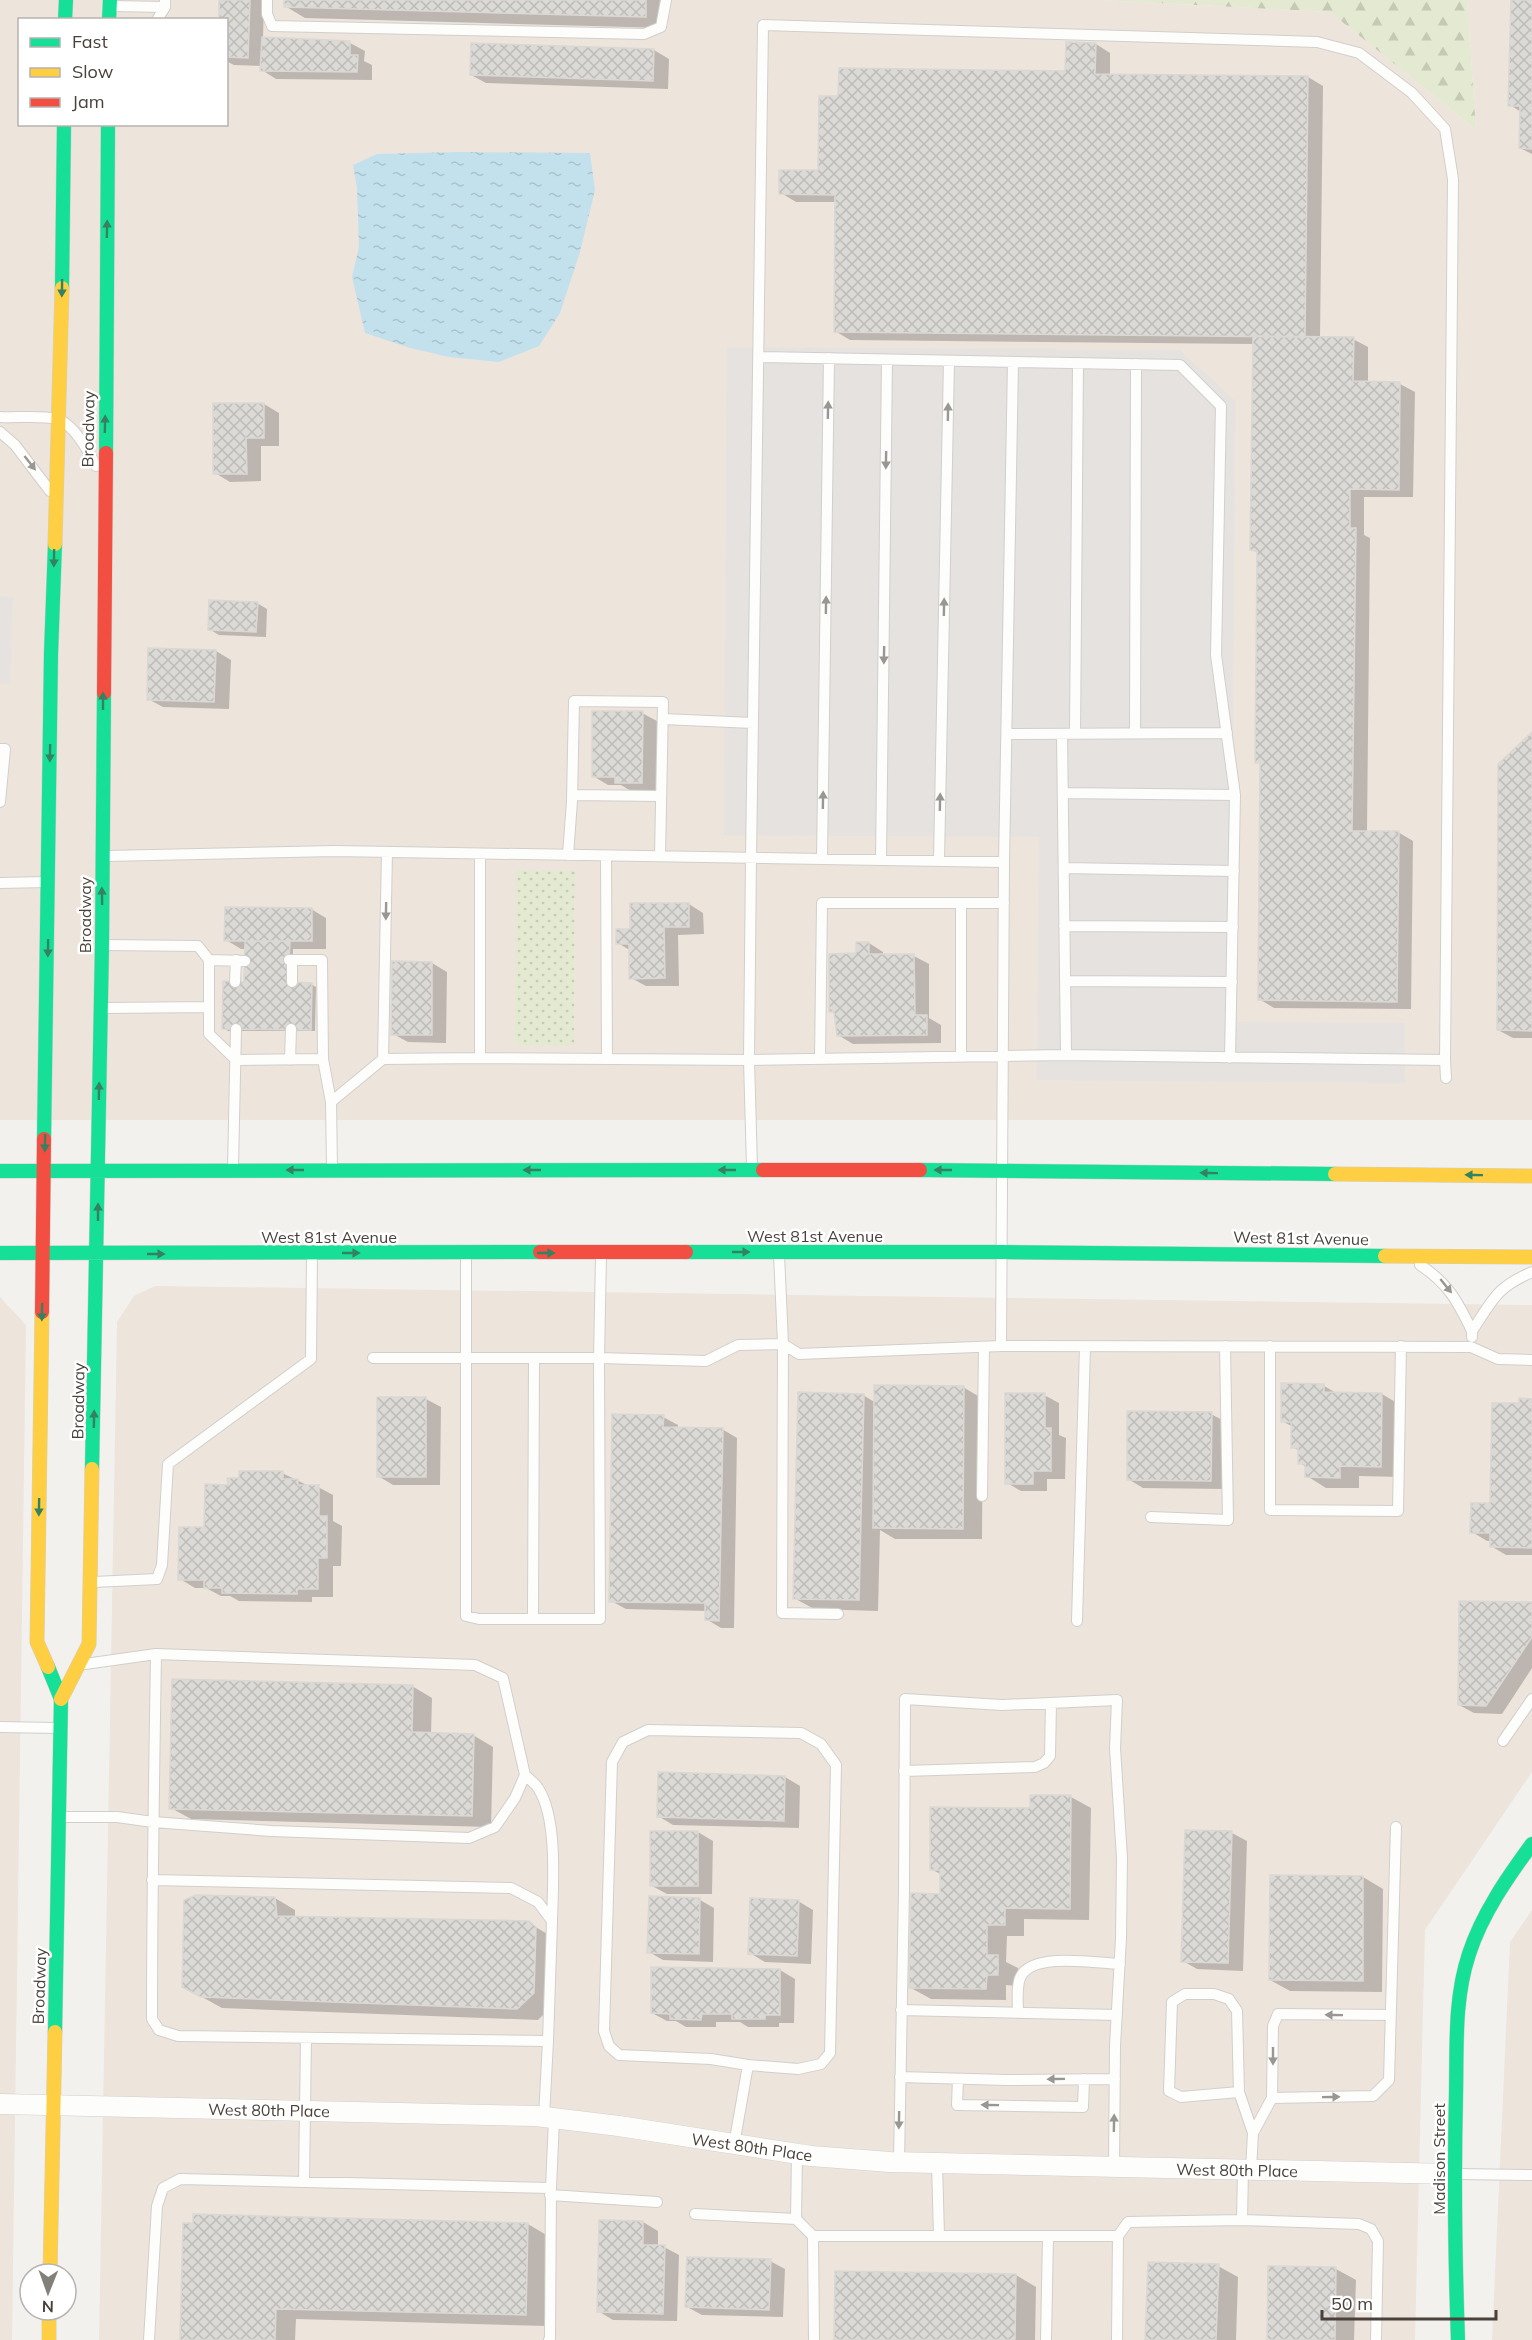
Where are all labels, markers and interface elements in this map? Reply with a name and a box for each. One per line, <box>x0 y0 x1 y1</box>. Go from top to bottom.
legend <box>18 18 228 126</box>
text: Fast <box>72 30 108 53</box>
text: Slow <box>72 60 114 83</box>
text: Jam <box>72 90 105 113</box>
one-way arrow <box>102 219 112 238</box>
one-way arrow <box>57 278 67 297</box>
street label: Broadway <box>77 390 99 468</box>
one-way arrow <box>823 401 833 420</box>
one-way arrow <box>943 403 953 422</box>
one-way arrow <box>100 414 110 433</box>
one-way arrow <box>881 450 891 469</box>
one-way arrow <box>24 456 36 471</box>
one-way arrow <box>49 548 58 567</box>
one-way arrow <box>821 596 831 615</box>
one-way arrow <box>939 597 949 616</box>
one-way arrow <box>879 645 888 664</box>
one-way arrow <box>98 691 108 710</box>
one-way arrow <box>45 743 55 762</box>
one-way arrow <box>818 791 828 810</box>
one-way arrow <box>936 792 945 811</box>
street label: Broadway <box>75 876 95 953</box>
one-way arrow <box>97 886 107 905</box>
one-way arrow <box>381 901 391 920</box>
one-way arrow <box>43 938 53 957</box>
one-way arrow <box>94 1081 104 1100</box>
one-way arrow <box>41 1133 50 1152</box>
one-way arrow <box>286 1165 305 1175</box>
one-way arrow <box>523 1165 542 1175</box>
one-way arrow <box>718 1165 737 1175</box>
one-way arrow <box>934 1165 953 1175</box>
one-way arrow <box>1199 1168 1218 1178</box>
one-way arrow <box>1464 1170 1483 1180</box>
one-way arrow <box>93 1203 103 1222</box>
street label: West 81st Avenue <box>747 1226 883 1246</box>
street label: West 81st Avenue <box>261 1227 397 1247</box>
street label: West 81st Avenue <box>1233 1227 1369 1249</box>
one-way arrow <box>342 1248 361 1258</box>
one-way arrow <box>537 1248 556 1258</box>
one-way arrow <box>732 1248 751 1257</box>
one-way arrow <box>147 1249 166 1259</box>
one-way arrow <box>1439 1278 1452 1293</box>
one-way arrow <box>37 1302 47 1321</box>
street label: Broadway <box>67 1362 89 1440</box>
one-way arrow <box>89 1410 99 1429</box>
one-way arrow <box>34 1497 44 1516</box>
street label: Broadway <box>28 1947 50 2025</box>
one-way arrow <box>1325 2010 1344 2020</box>
one-way arrow <box>1268 2046 1278 2065</box>
one-way arrow <box>1047 2074 1066 2084</box>
one-way arrow <box>1321 2092 1340 2102</box>
street label: West 80th Place <box>208 2099 330 2121</box>
one-way arrow <box>980 2101 999 2110</box>
street label: Madison Street <box>1429 2103 1449 2215</box>
one-way arrow <box>894 2110 904 2129</box>
one-way arrow <box>1109 2113 1119 2132</box>
street label: West 80th Place <box>690 2129 814 2165</box>
street label: West 80th Place <box>1176 2159 1298 2181</box>
north arrow <box>18 2262 78 2322</box>
scale bar <box>1322 2283 1496 2321</box>
text: 50 m <box>1331 2292 1373 2315</box>
text: N <box>42 2297 54 2317</box>

